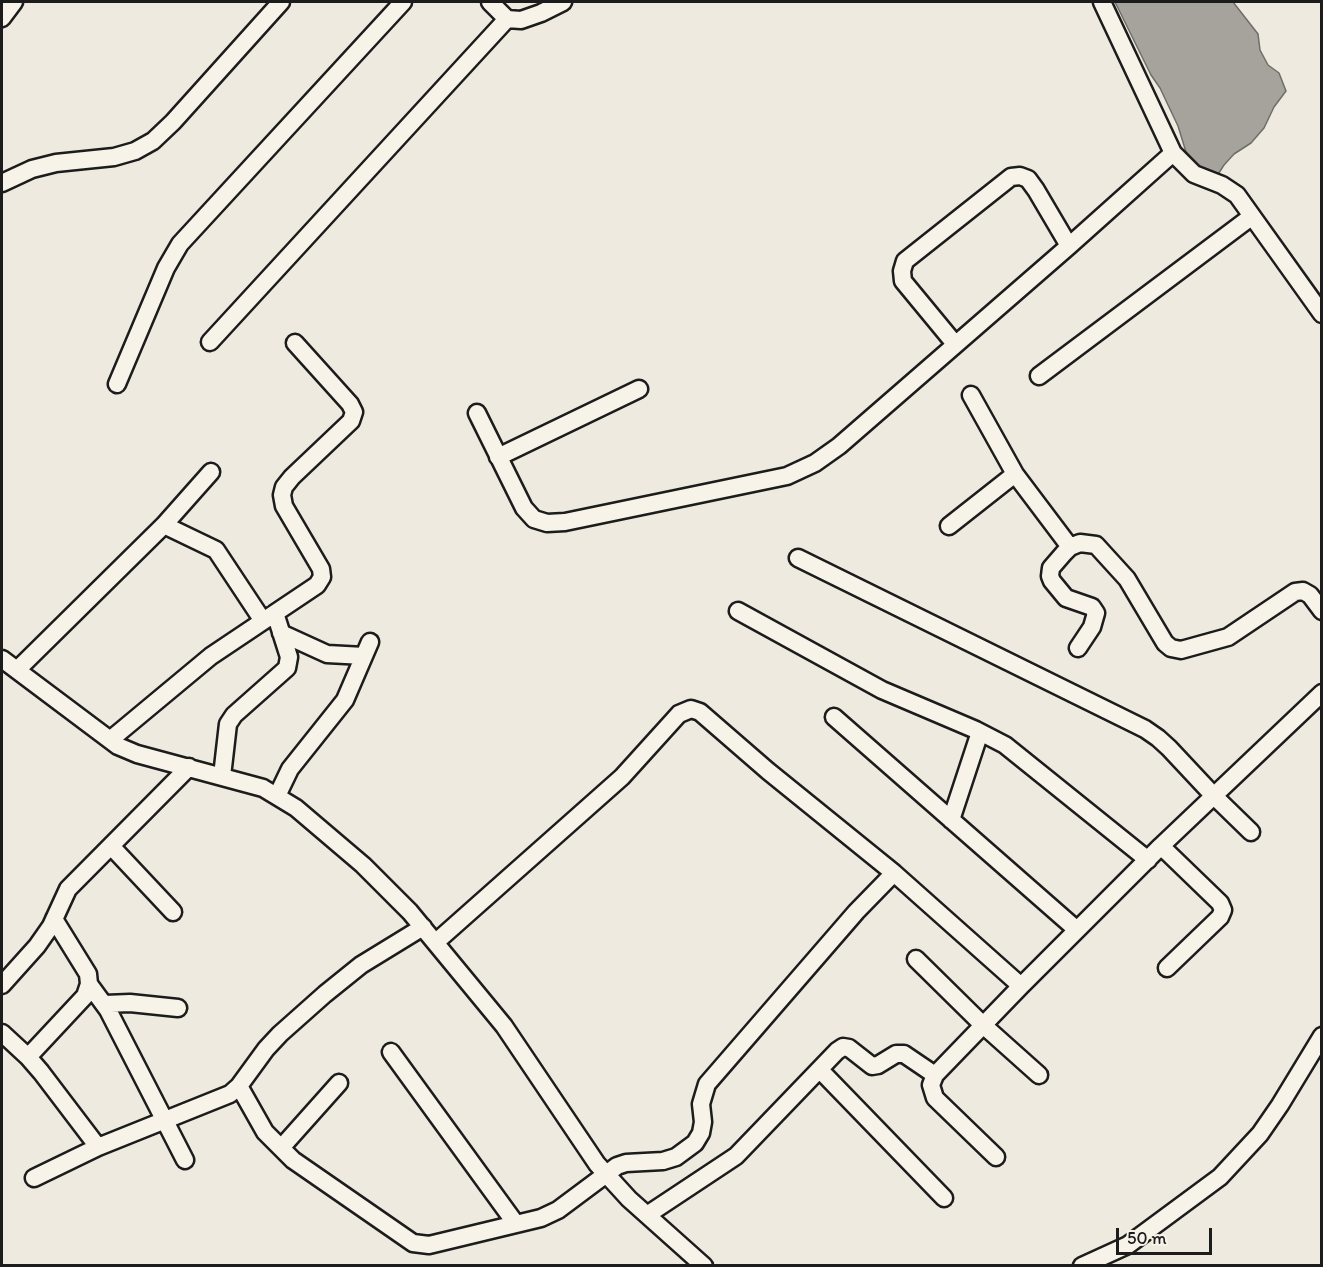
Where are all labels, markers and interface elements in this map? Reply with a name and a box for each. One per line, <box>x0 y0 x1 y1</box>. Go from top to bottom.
scale bar <box>1119 1216 1215 1254</box>
text: 50 m <box>1127 1227 1167 1249</box>

